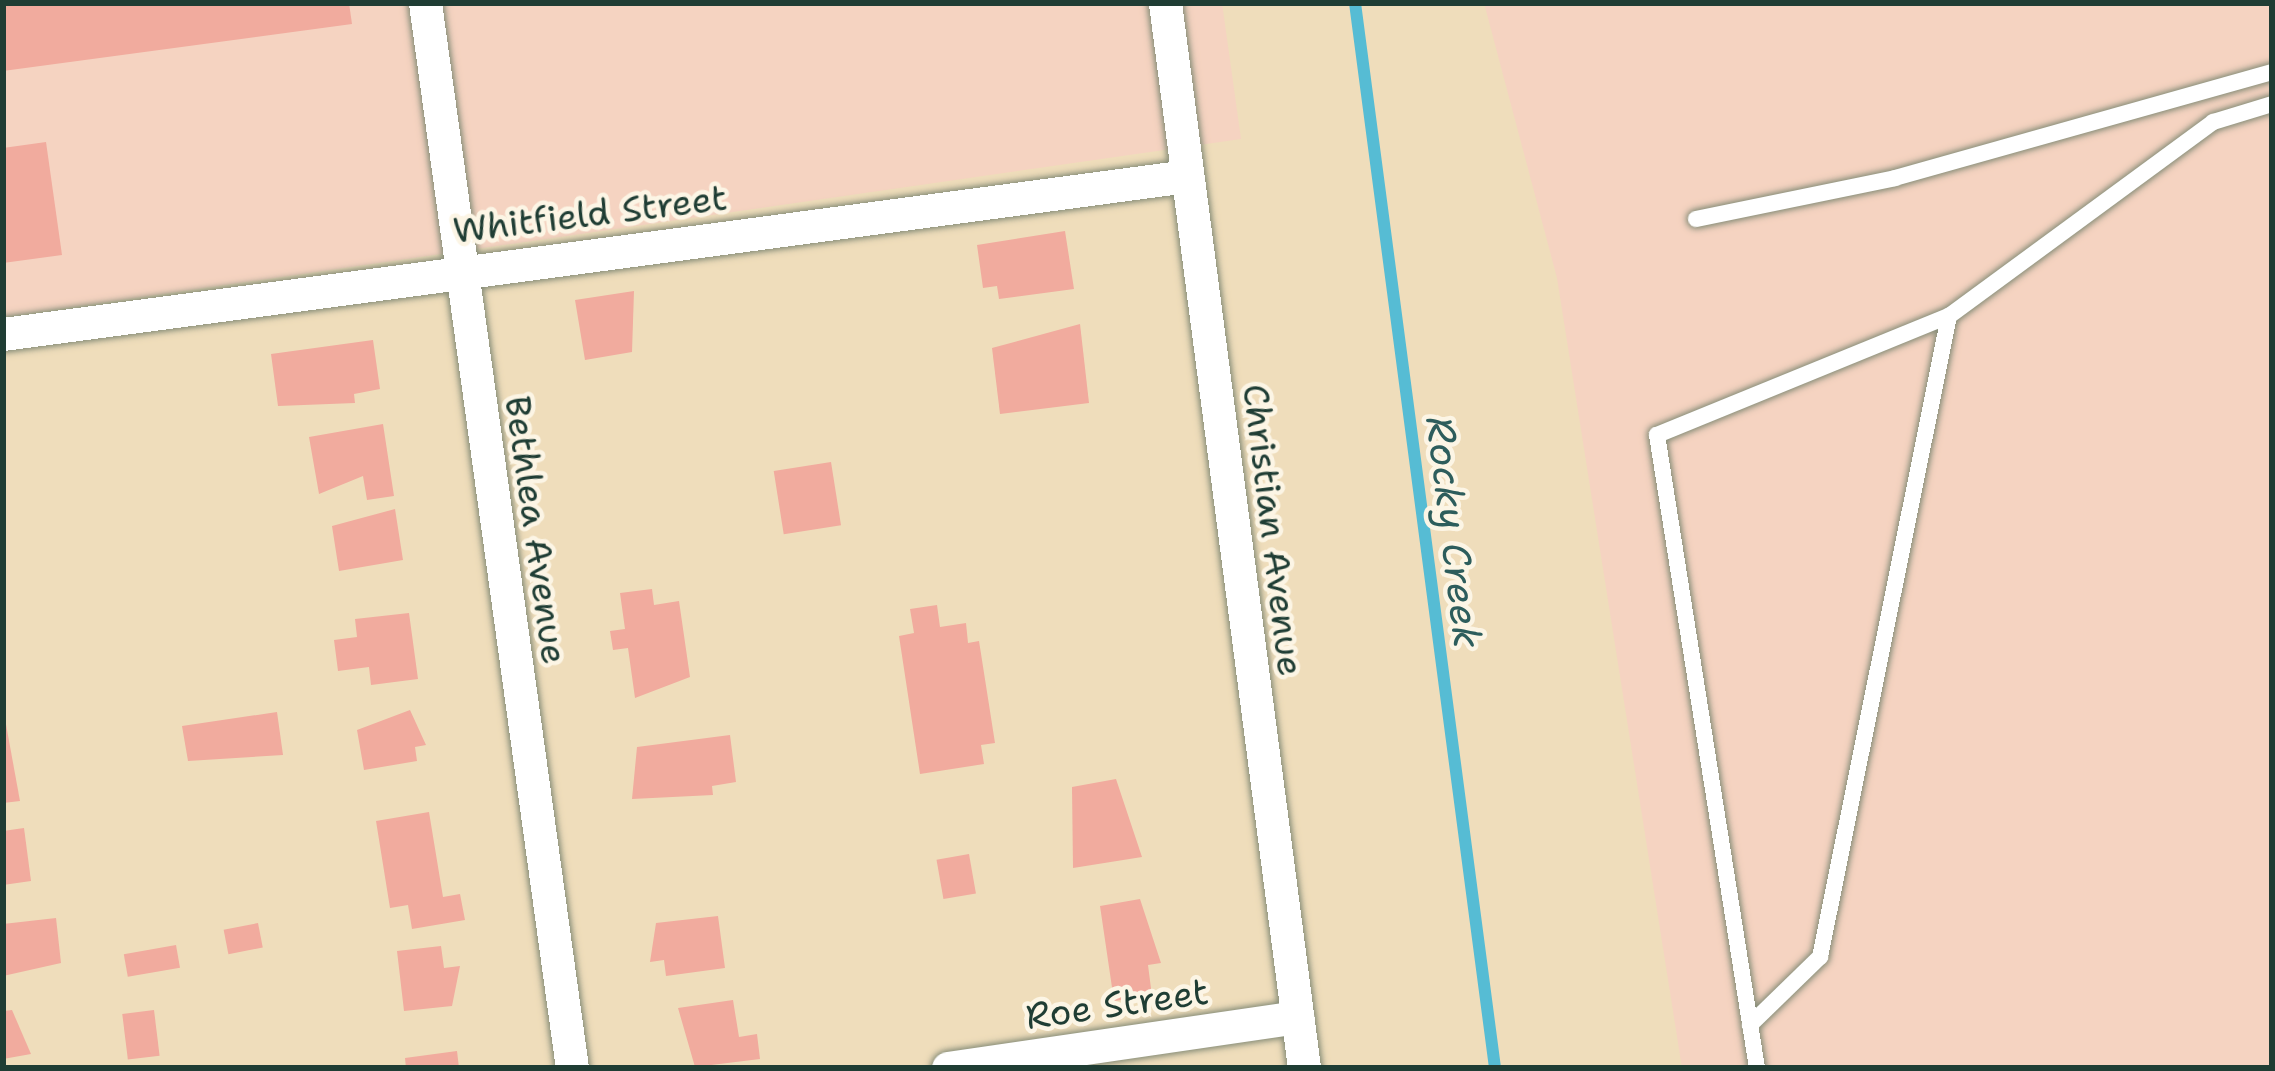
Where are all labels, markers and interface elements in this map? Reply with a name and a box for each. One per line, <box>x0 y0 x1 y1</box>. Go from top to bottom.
street label: Whitfield Street <box>450 176 730 252</box>
street label: Christian Avenue <box>1234 382 1312 678</box>
street label: Bethlea Avenue <box>496 393 576 667</box>
water label: Rocky Creek <box>1417 413 1491 651</box>
street label: Roe Street <box>1023 970 1211 1038</box>

